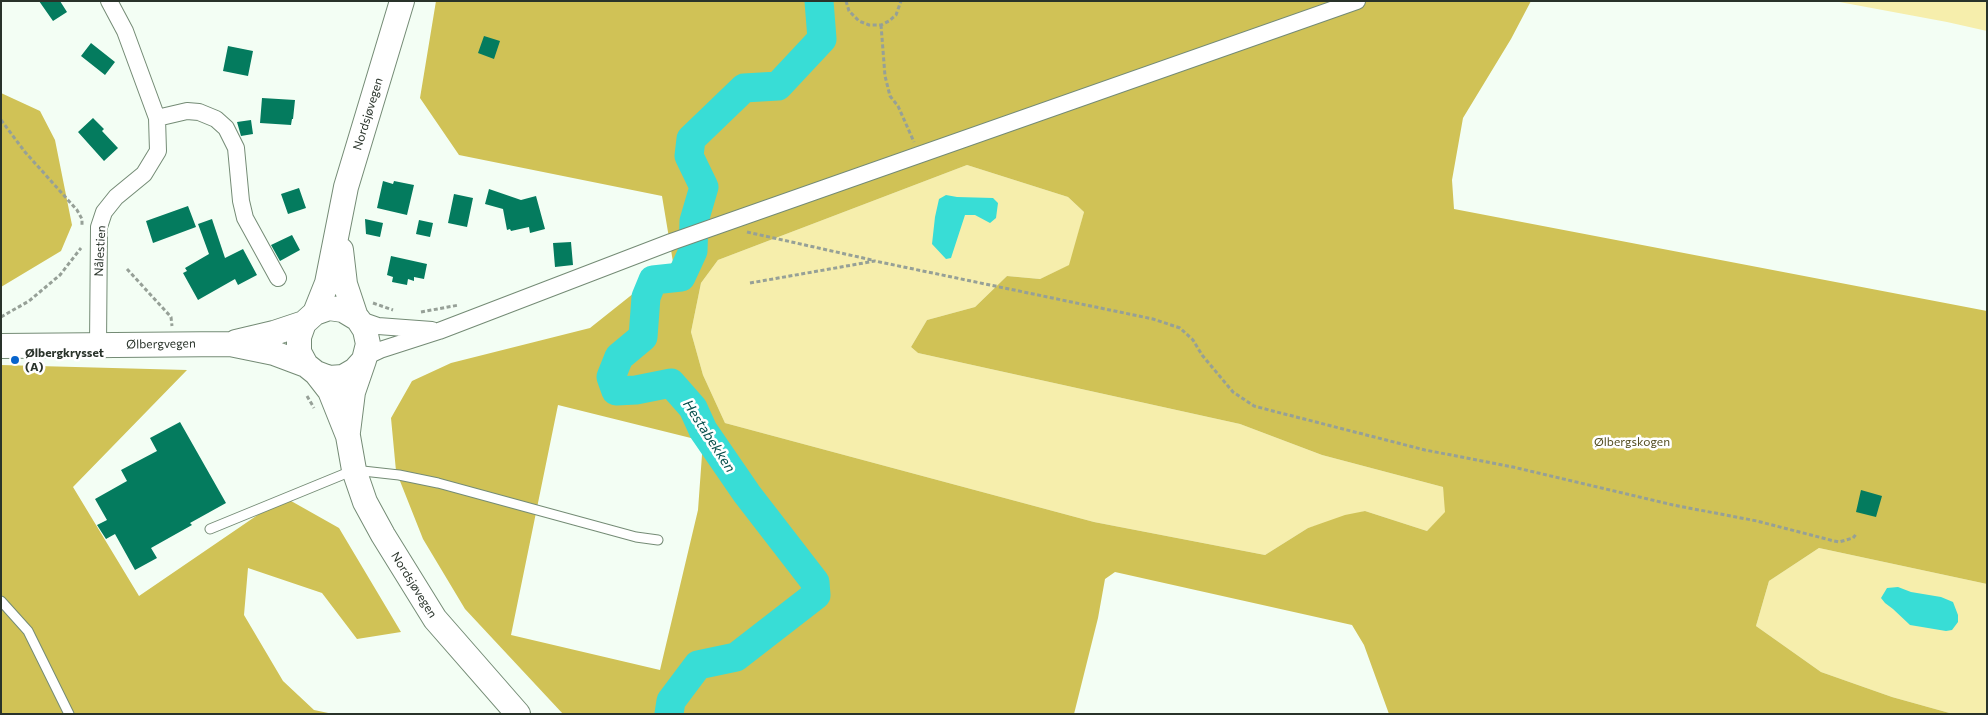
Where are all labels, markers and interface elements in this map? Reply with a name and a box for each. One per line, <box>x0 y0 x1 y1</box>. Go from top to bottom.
street label: Nordsjøvegen <box>350 76 386 152</box>
street label: Nålestien <box>91 225 109 277</box>
street label: Ølbergvegen <box>126 336 196 352</box>
place label: Ølbergkrysset (A) <box>25 346 104 374</box>
marker: Ølbergkrysset (A) <box>9 354 21 366</box>
water label: Hestabekken <box>679 397 739 475</box>
park label: Ølbergskogen <box>1594 435 1670 449</box>
street label: Nordsjøvegen <box>388 549 440 621</box>

